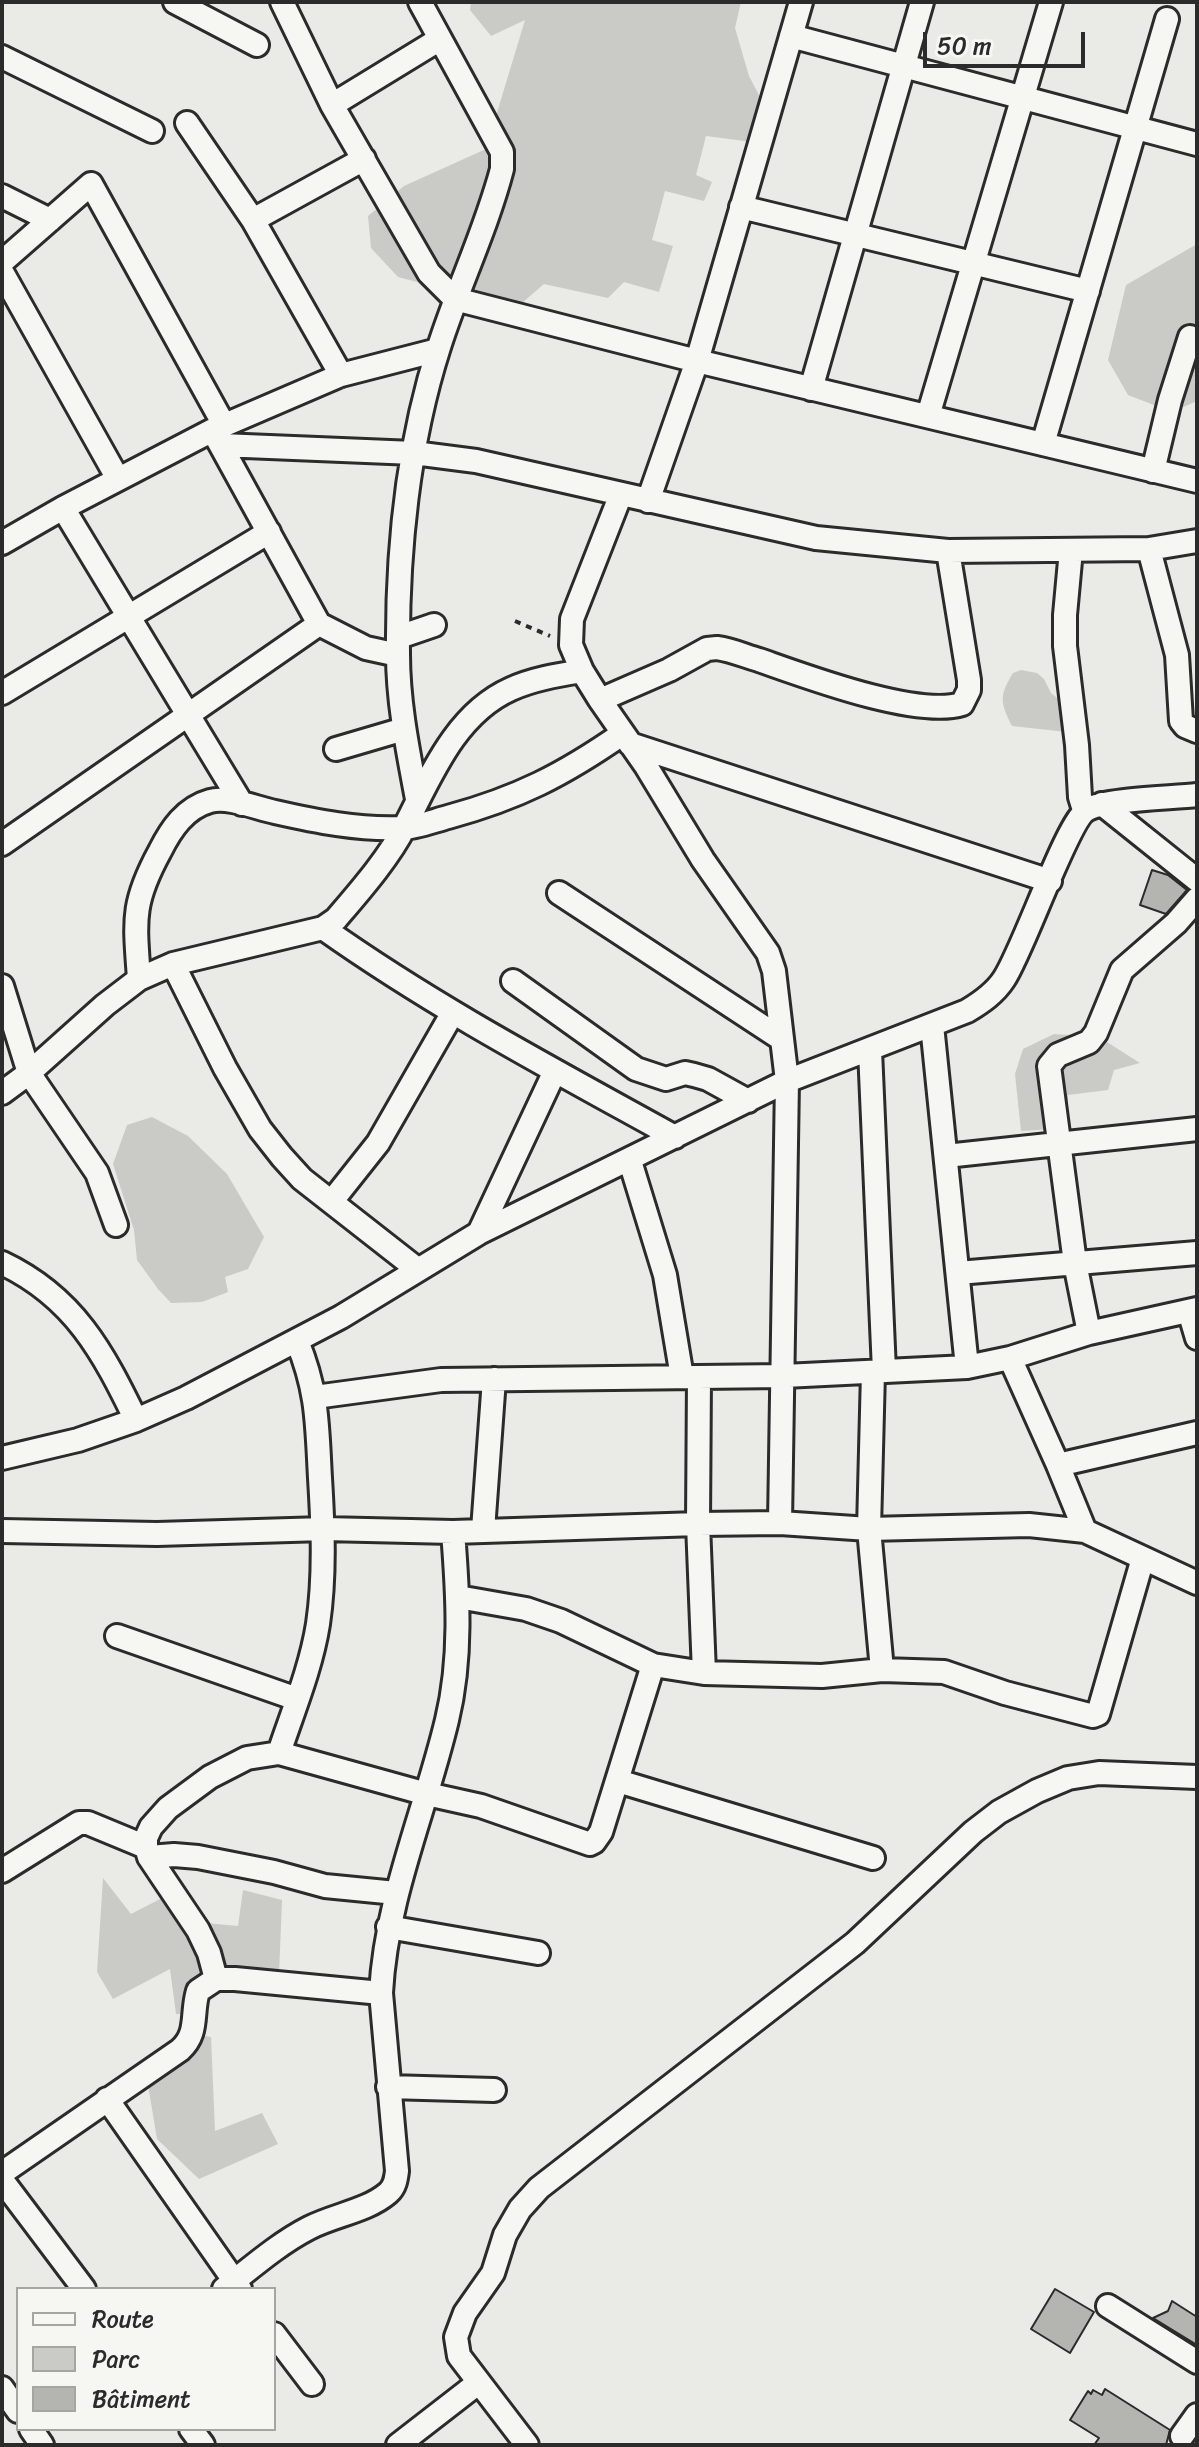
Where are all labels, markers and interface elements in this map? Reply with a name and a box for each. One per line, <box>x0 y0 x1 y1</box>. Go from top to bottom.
scale bar <box>927 16 1089 66</box>
text: 50 m <box>937 25 992 67</box>
legend <box>16 2287 276 2431</box>
text: Route <box>92 2298 154 2340</box>
text: Parc <box>92 2338 140 2380</box>
text: Bâtiment <box>92 2378 191 2420</box>

